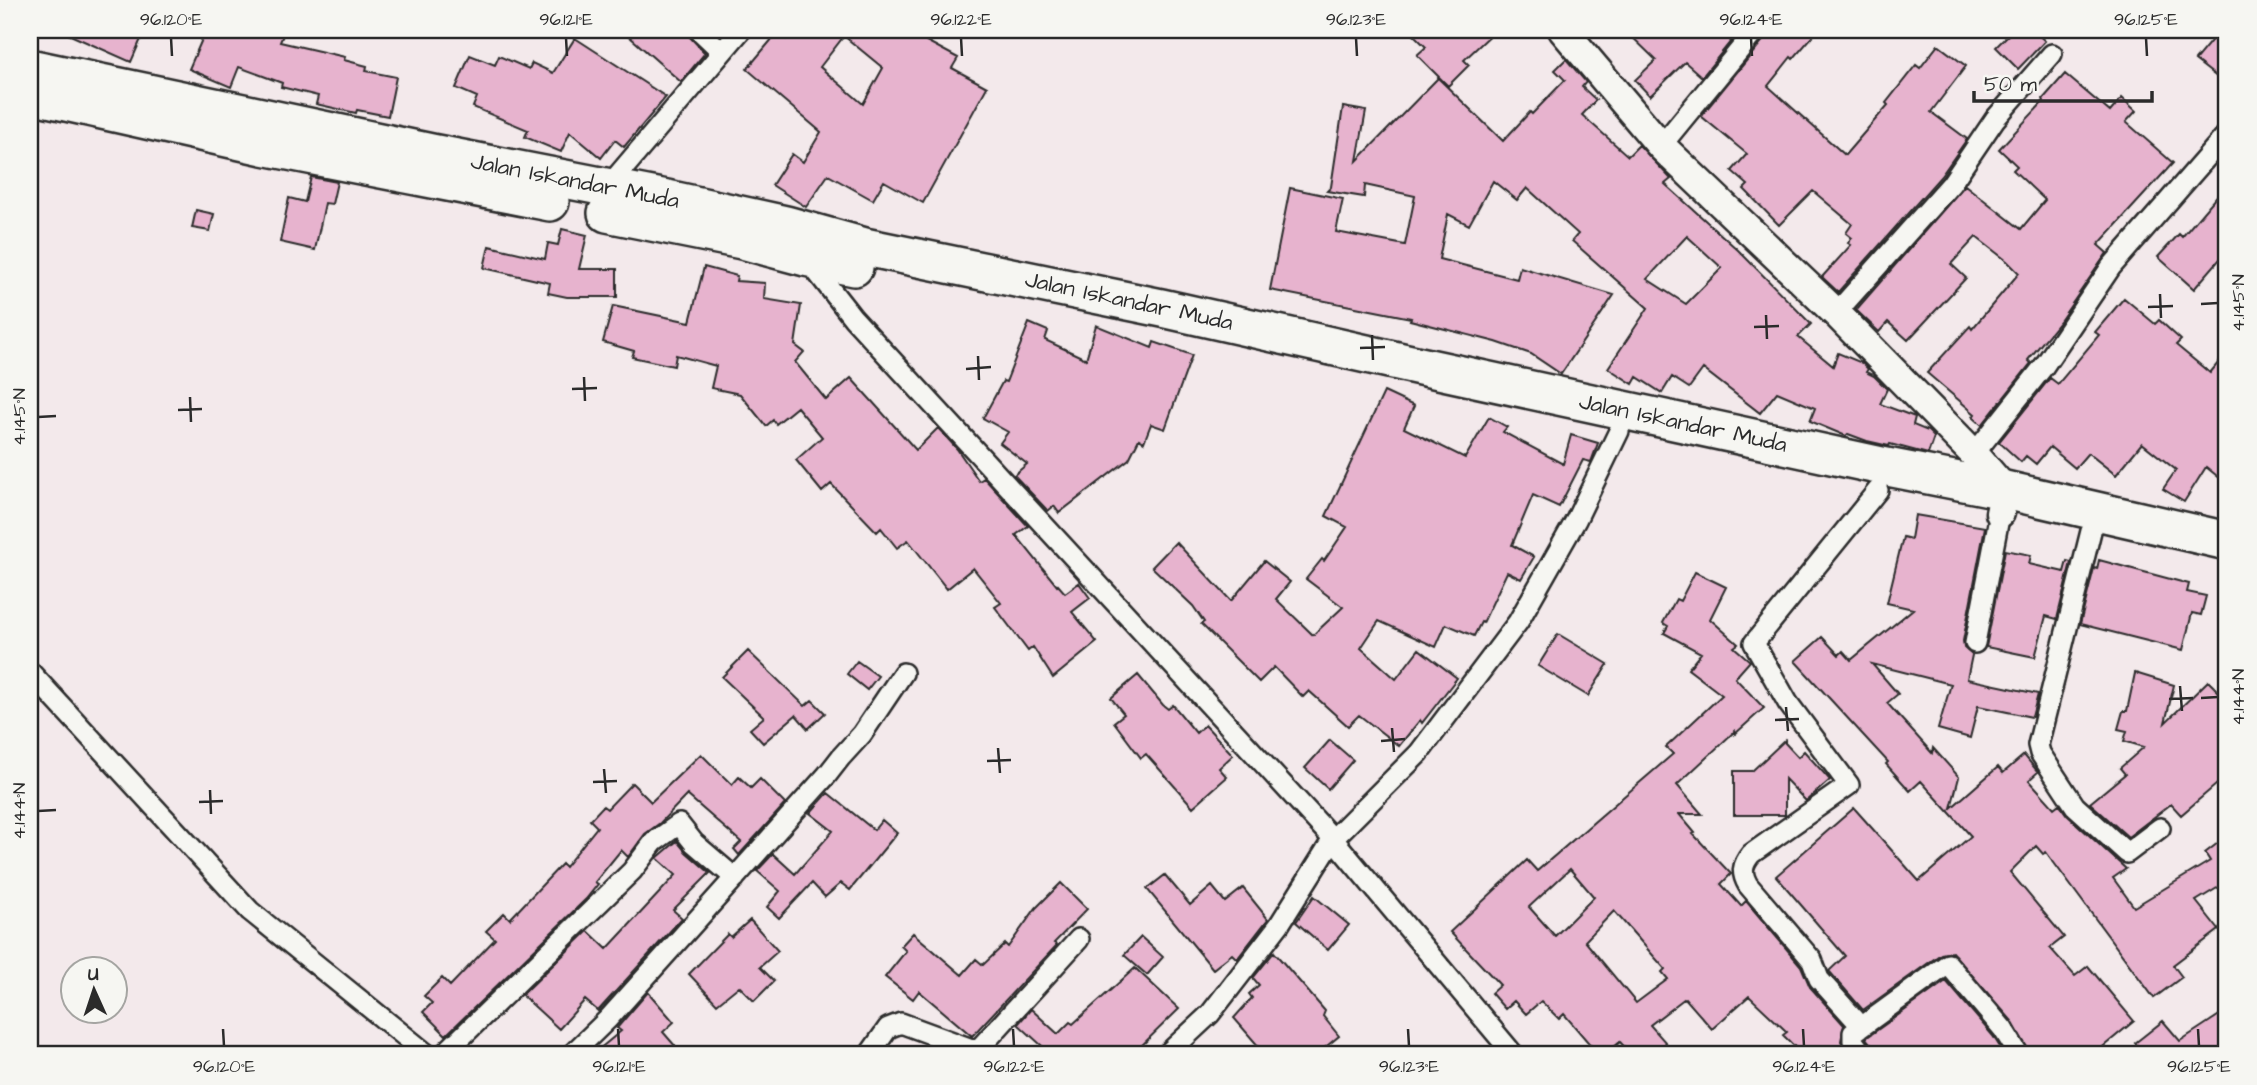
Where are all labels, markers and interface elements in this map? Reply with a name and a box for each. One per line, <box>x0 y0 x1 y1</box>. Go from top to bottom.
text: 96.120°E <box>140 7 203 32</box>
text: 96.121°E <box>539 7 593 32</box>
text: 96.122°E <box>930 7 992 32</box>
text: 96.123°E <box>1326 7 1387 32</box>
text: 96.124°E <box>1719 7 1783 32</box>
text: 96.125°E <box>2114 7 2178 32</box>
scale bar <box>1974 60 2152 104</box>
text: 50 m <box>1984 70 2038 99</box>
street label: Jalan Iskandar Muda <box>468 145 682 217</box>
street label: Jalan Iskandar Muda <box>1022 263 1236 339</box>
text: 4.145°N <box>2226 274 2251 332</box>
street label: Jalan Iskandar Muda <box>1576 385 1790 461</box>
text: 4.145°N <box>7 388 32 446</box>
text: 4.144°N <box>2226 669 2251 725</box>
text: 4.144°N <box>7 783 32 839</box>
north arrow <box>60 956 130 1026</box>
text: U <box>87 961 100 988</box>
text: 96.120°E <box>193 1054 256 1079</box>
text: 96.121°E <box>592 1054 646 1079</box>
text: 96.122°E <box>983 1054 1045 1079</box>
text: 96.123°E <box>1379 1054 1440 1079</box>
text: 96.124°E <box>1772 1054 1836 1079</box>
text: 96.125°E <box>2167 1054 2231 1079</box>

